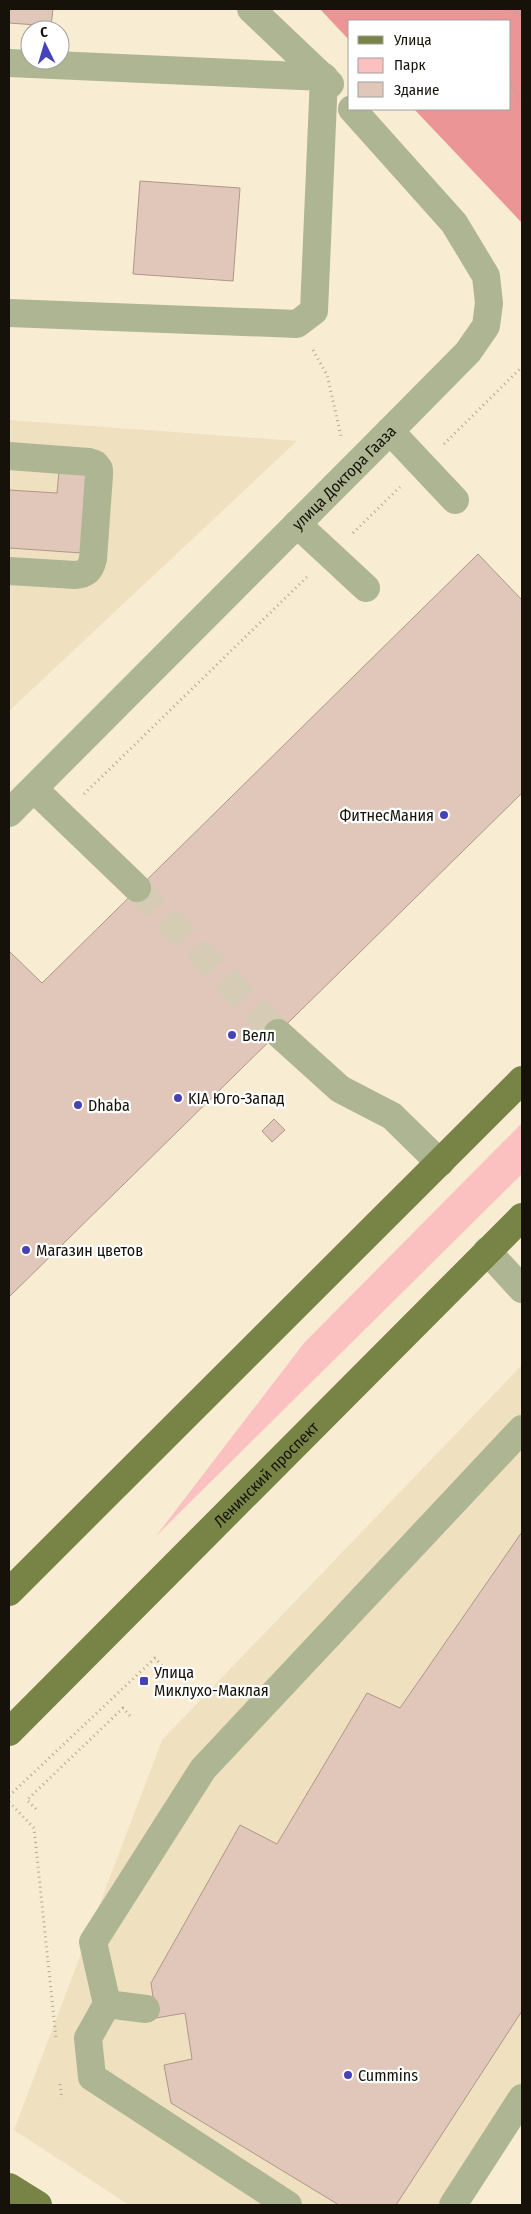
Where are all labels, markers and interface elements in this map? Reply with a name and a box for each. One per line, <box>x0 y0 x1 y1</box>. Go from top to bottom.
north arrow <box>20 20 70 70</box>
legend <box>348 20 511 110</box>
text: С <box>40 24 49 41</box>
text: Улица <box>393 31 432 49</box>
text: Парк <box>394 56 425 74</box>
text: Здание <box>394 81 440 99</box>
street label: улица Доктора Гааза <box>288 422 400 534</box>
place label: ФитнесМания <box>340 806 434 825</box>
marker: ФитнесМания <box>438 809 450 821</box>
place label: Велл <box>242 1026 275 1045</box>
marker: Велл <box>226 1029 238 1041</box>
place label: KIA Юго-Запад <box>188 1089 285 1108</box>
marker: KIA Юго-Запад <box>172 1092 184 1104</box>
place label: Dhaba <box>88 1096 130 1115</box>
marker: Dhaba <box>72 1099 84 1111</box>
place label: Магазин цветов <box>36 1241 143 1260</box>
marker: Магазин цветов <box>20 1244 32 1256</box>
street label: Ленинский проспект <box>210 1417 323 1531</box>
place label: Улица Миклухо-Маклая <box>153 1663 269 1700</box>
marker: Улица Миклухо-Маклая <box>138 1675 150 1687</box>
place label: Cummins <box>358 2066 418 2085</box>
marker: Cummins <box>342 2069 354 2081</box>

